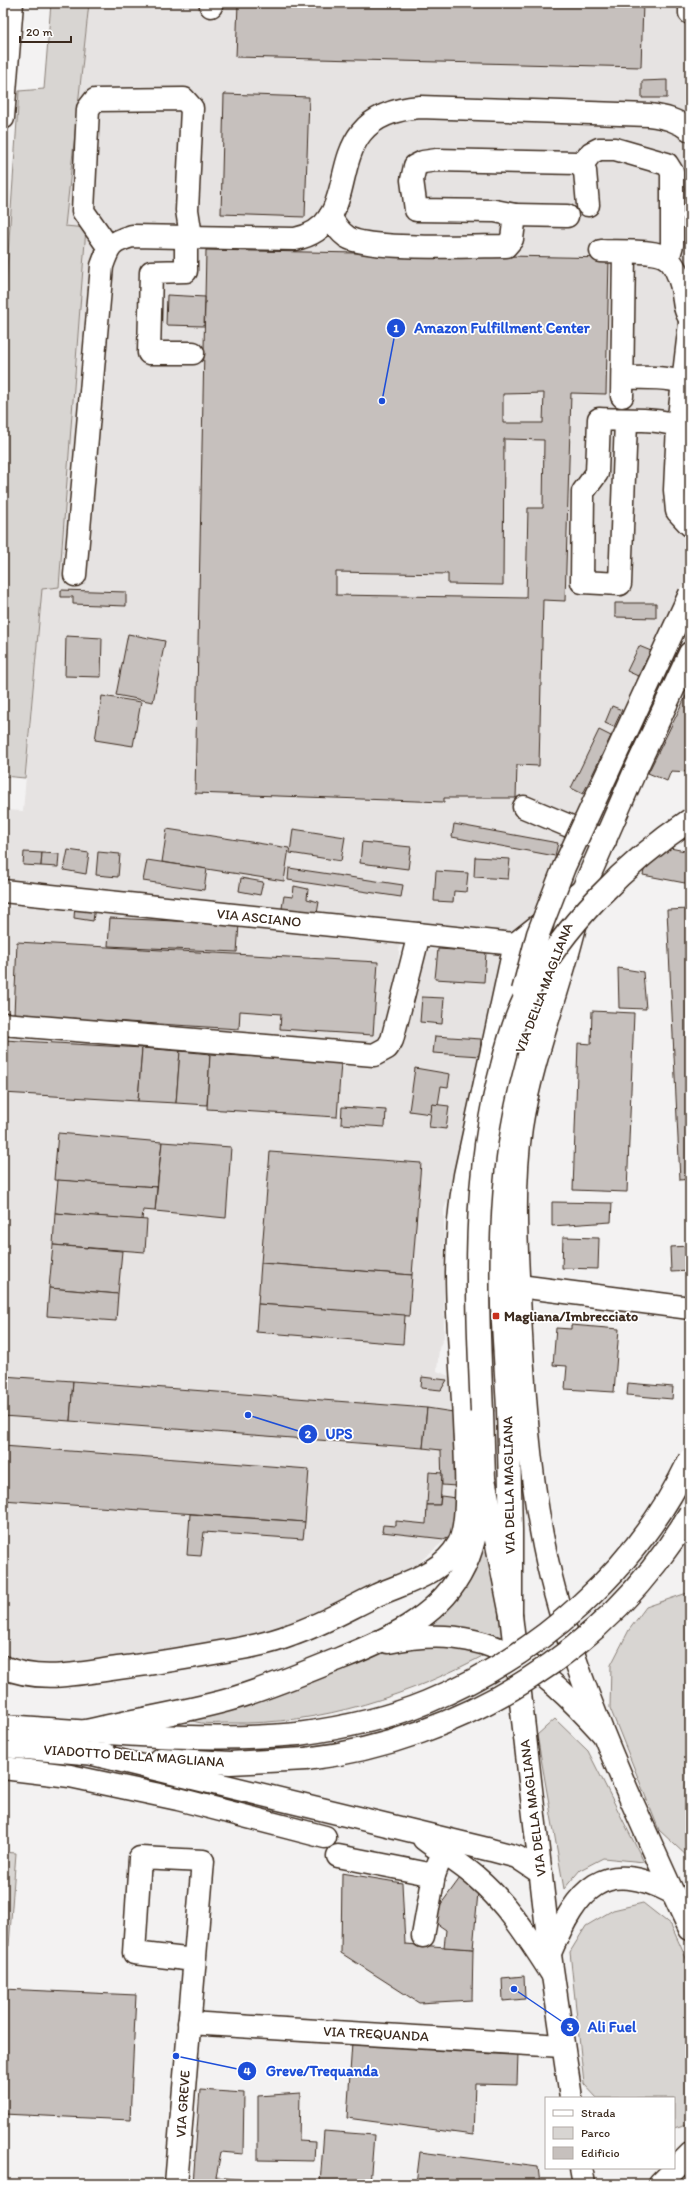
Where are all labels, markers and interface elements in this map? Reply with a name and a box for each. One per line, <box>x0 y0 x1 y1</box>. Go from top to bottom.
scale bar <box>20 18 71 44</box>
text: 20 m <box>26 25 53 39</box>
callout: Amazon Fulfillment Center <box>386 314 597 341</box>
text: Amazon Fulfillment Center <box>413 319 591 337</box>
text: 1 <box>393 321 399 335</box>
street label: VIA ASCIANO <box>216 905 302 931</box>
street label: VIA DELLA MAGLIANA <box>511 920 577 1055</box>
place label: Magliana/Imbrecciato <box>504 1308 638 1325</box>
marker: Magliana/Imbrecciato <box>491 1311 501 1321</box>
street label: VIA DELLA MAGLIANA <box>499 1416 519 1554</box>
callout: UPS <box>298 1420 361 1447</box>
text: UPS <box>326 1425 353 1443</box>
text: 2 <box>305 1427 312 1441</box>
street label: VIA DELLA MAGLIANA <box>516 1738 550 1878</box>
street label: VIADOTTO DELLA MAGLIANA <box>43 1741 225 1771</box>
callout: Ali Fuel <box>560 2013 644 2040</box>
text: Ali Fuel <box>587 2018 637 2036</box>
text: 3 <box>567 2020 574 2034</box>
street label: VIA TREQUANDA <box>323 2023 429 2045</box>
callout: Greve/Trequanda <box>237 2058 386 2085</box>
text: Greve/Trequanda <box>266 2062 378 2081</box>
text: 4 <box>243 2064 251 2078</box>
street label: VIA GREVE <box>172 2069 194 2138</box>
legend <box>545 2097 675 2169</box>
text: Strada <box>581 2106 616 2120</box>
text: Parco <box>581 2126 610 2140</box>
text: Edificio <box>581 2146 620 2160</box>

